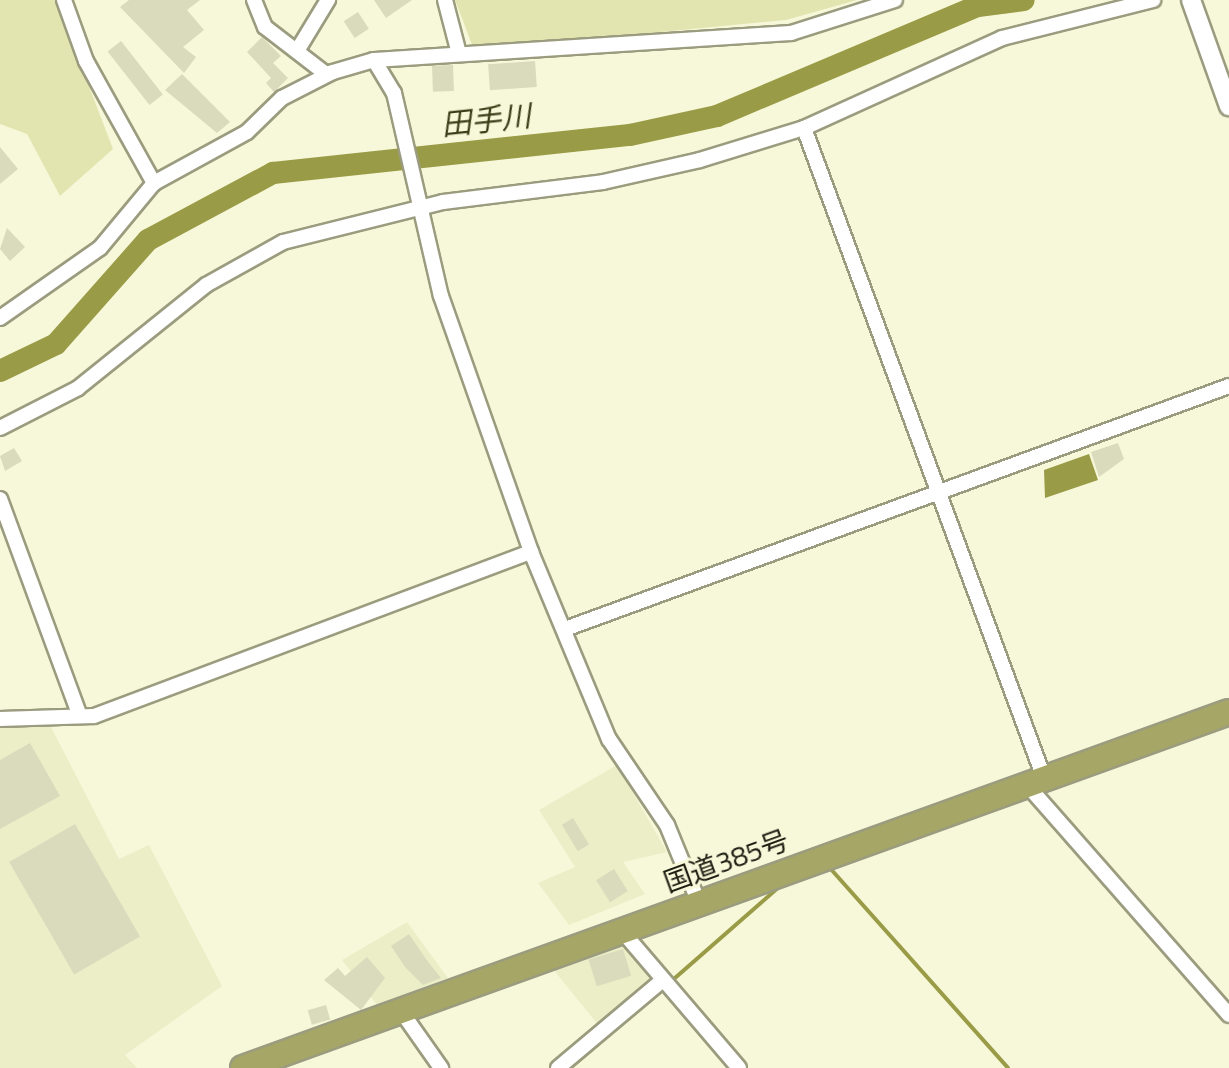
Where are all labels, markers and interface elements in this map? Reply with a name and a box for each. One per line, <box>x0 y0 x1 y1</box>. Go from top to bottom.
water label: 田手川 <box>439 97 533 143</box>
street label: 国道385号 <box>659 823 793 899</box>

